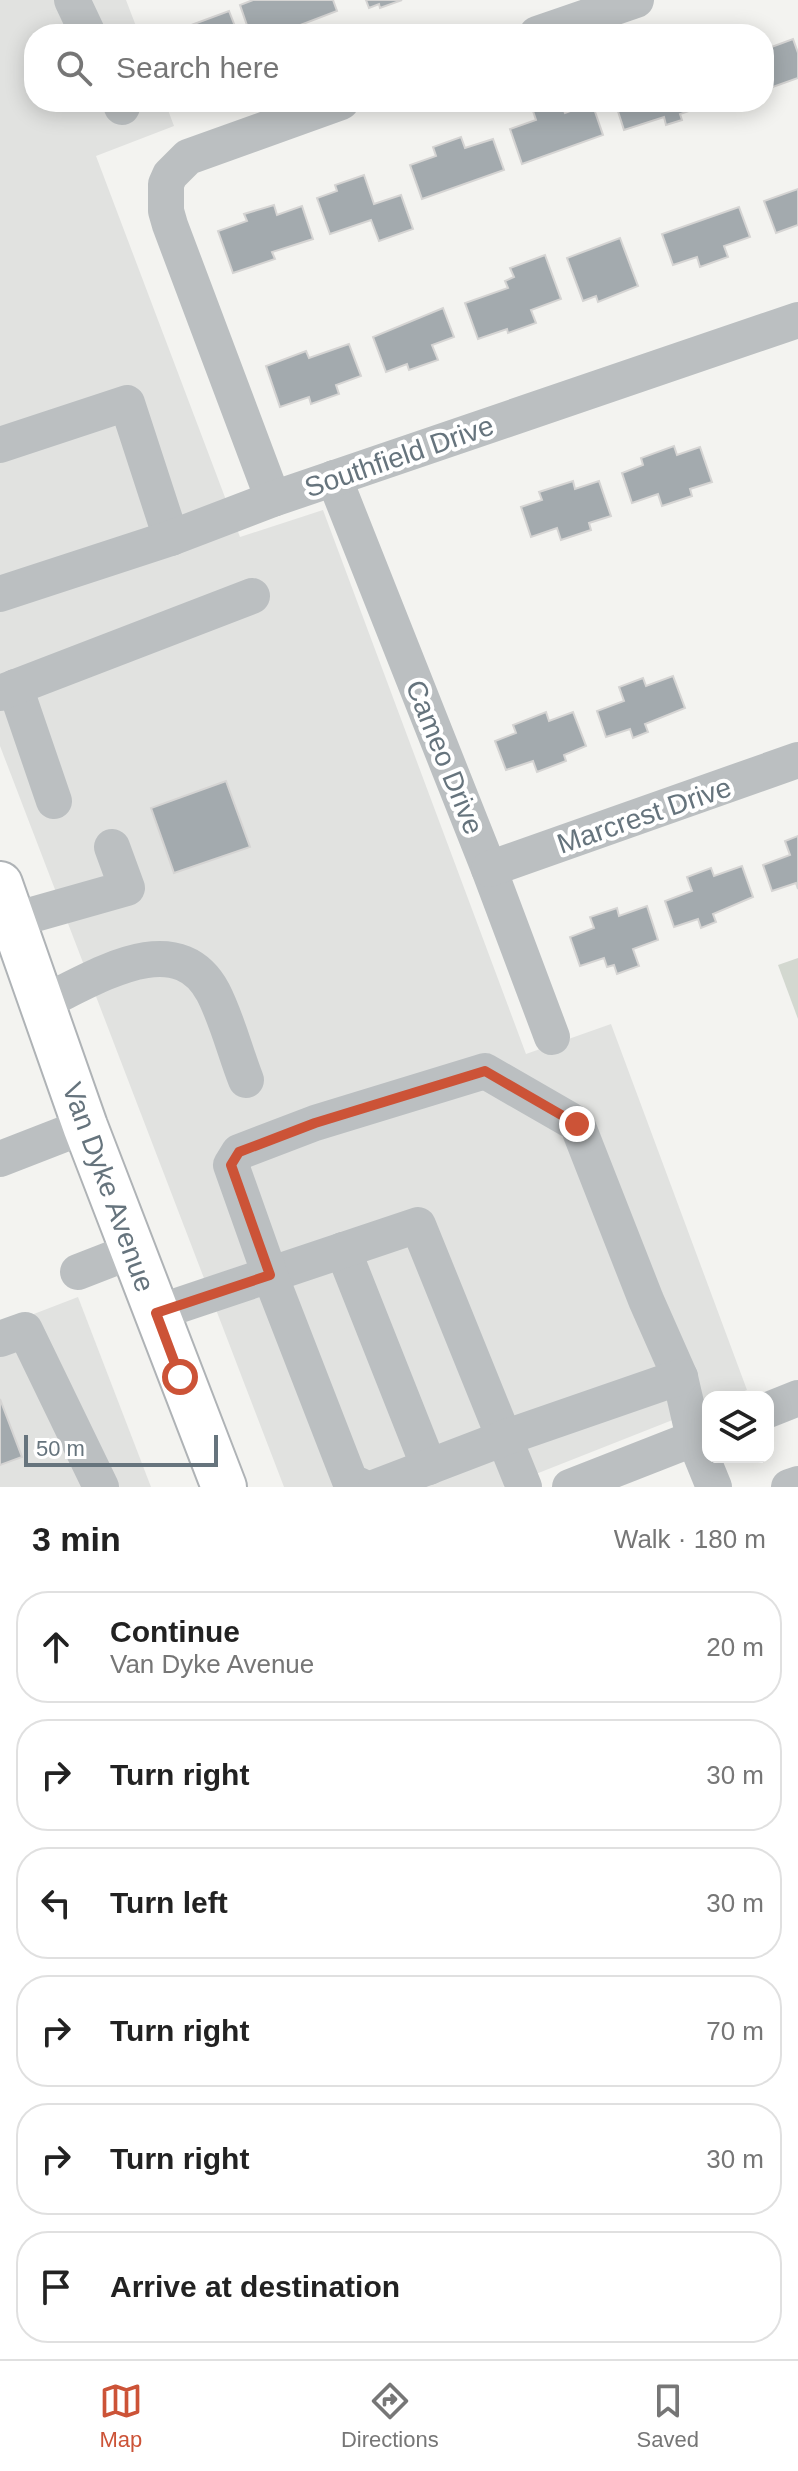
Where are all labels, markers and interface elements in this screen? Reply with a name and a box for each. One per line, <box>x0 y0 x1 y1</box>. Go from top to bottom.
search box <box>24 24 774 112</box>
icon: search <box>52 46 96 90</box>
text: Search here <box>116 51 279 84</box>
street label: Southfield Drive <box>301 410 498 503</box>
street label: Cameo Drive <box>400 676 490 839</box>
street label: Marcrest Drive <box>553 771 735 860</box>
street label: Van Dyke Avenue <box>56 1078 161 1296</box>
route end <box>559 1106 595 1142</box>
route start <box>162 1359 198 1395</box>
map controls <box>702 1391 774 1463</box>
button: layers <box>702 1391 774 1463</box>
scale bar <box>24 1431 218 1467</box>
text: 50 m <box>36 1436 85 1461</box>
text: 3 min <box>32 1520 121 1558</box>
text: Walk · 180 m <box>614 1524 766 1554</box>
text: Continue <box>110 1615 240 1648</box>
icon: ahead <box>34 1625 78 1669</box>
text: 20 m <box>706 1632 764 1662</box>
text: Van Dyke Avenue <box>110 1649 314 1679</box>
icon: right <box>34 1753 78 1797</box>
text: Turn right <box>110 1758 249 1791</box>
text: 30 m <box>706 1760 764 1790</box>
icon: left <box>34 1881 78 1925</box>
text: Turn left <box>110 1886 228 1919</box>
text: 30 m <box>706 1888 764 1918</box>
icon: right <box>34 2009 78 2053</box>
text: Turn right <box>110 2014 249 2047</box>
text: 70 m <box>706 2016 764 2046</box>
icon: right <box>34 2137 78 2181</box>
text: Turn right <box>110 2142 249 2175</box>
text: 30 m <box>706 2144 764 2174</box>
icon: arrive <box>34 2265 78 2309</box>
text: Arrive at destination <box>110 2270 400 2303</box>
tab: Map <box>99 2379 143 2453</box>
tab: Directions <box>341 2379 439 2453</box>
tab: Saved <box>637 2379 699 2453</box>

